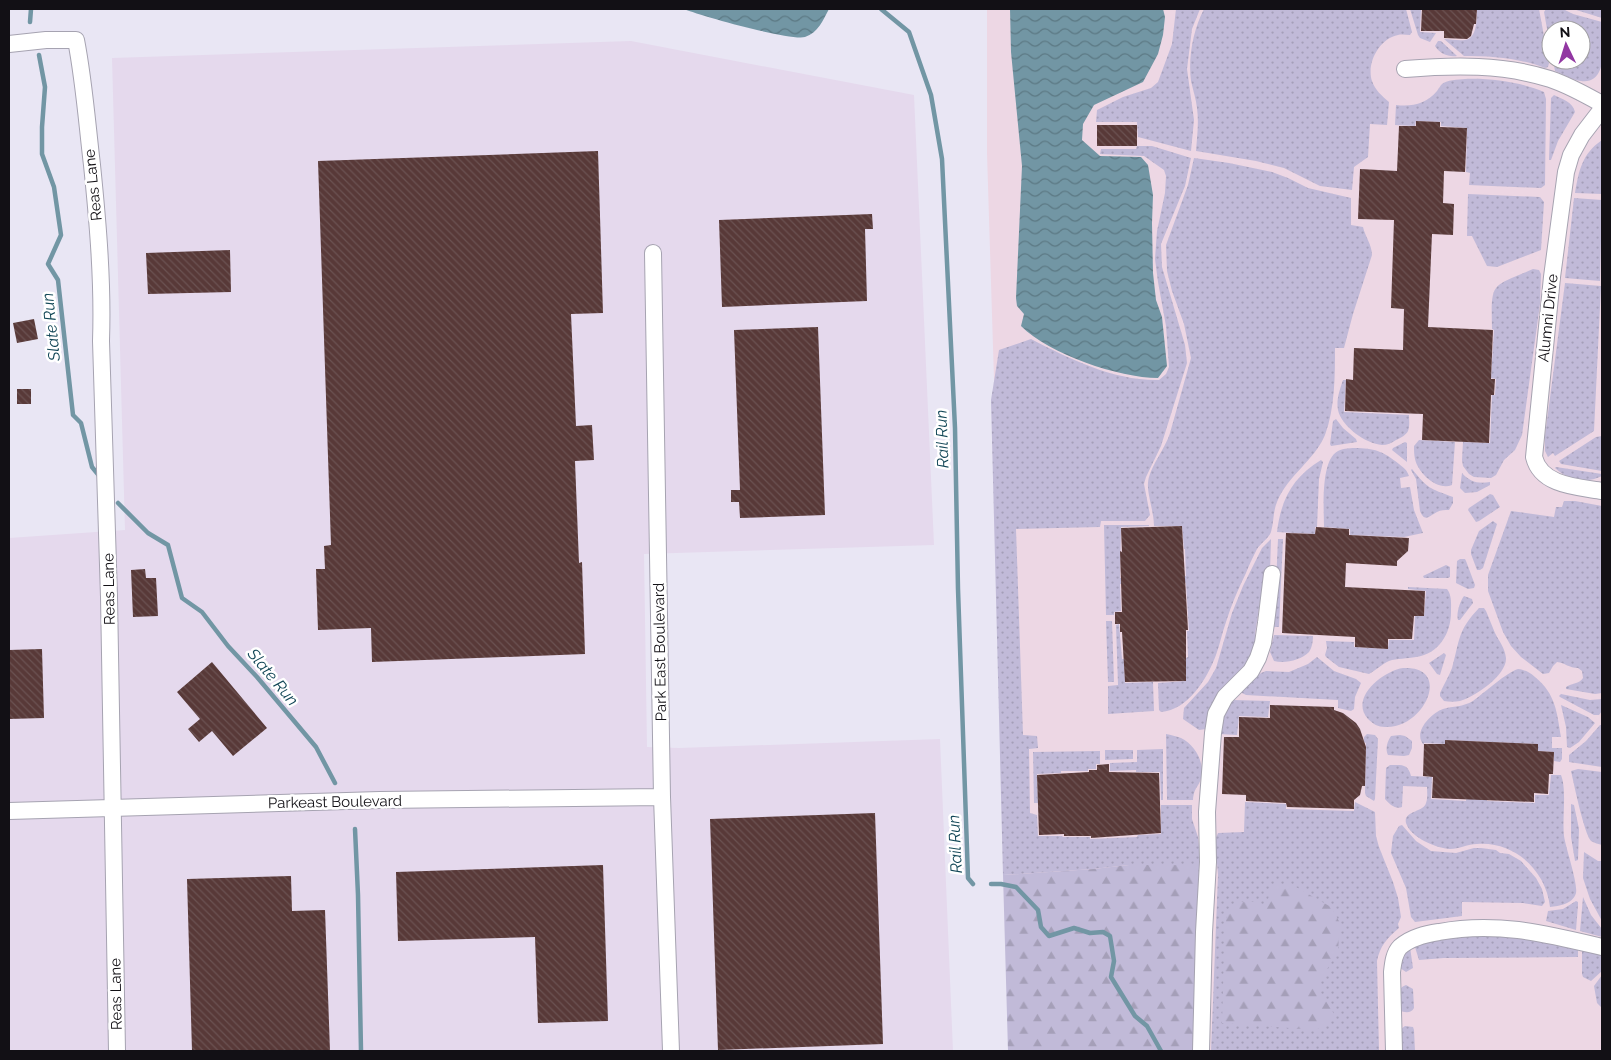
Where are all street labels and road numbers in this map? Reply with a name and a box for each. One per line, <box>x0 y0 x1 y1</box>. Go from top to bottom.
street label: Reas Lane <box>80 148 106 222</box>
street label: Alumni Drive <box>1534 273 1562 363</box>
street label: Reas Lane <box>99 553 119 625</box>
street label: Park East Boulevard <box>650 583 670 721</box>
street label: Parkeast Boulevard <box>268 792 402 812</box>
street label: Reas Lane <box>106 958 126 1030</box>

